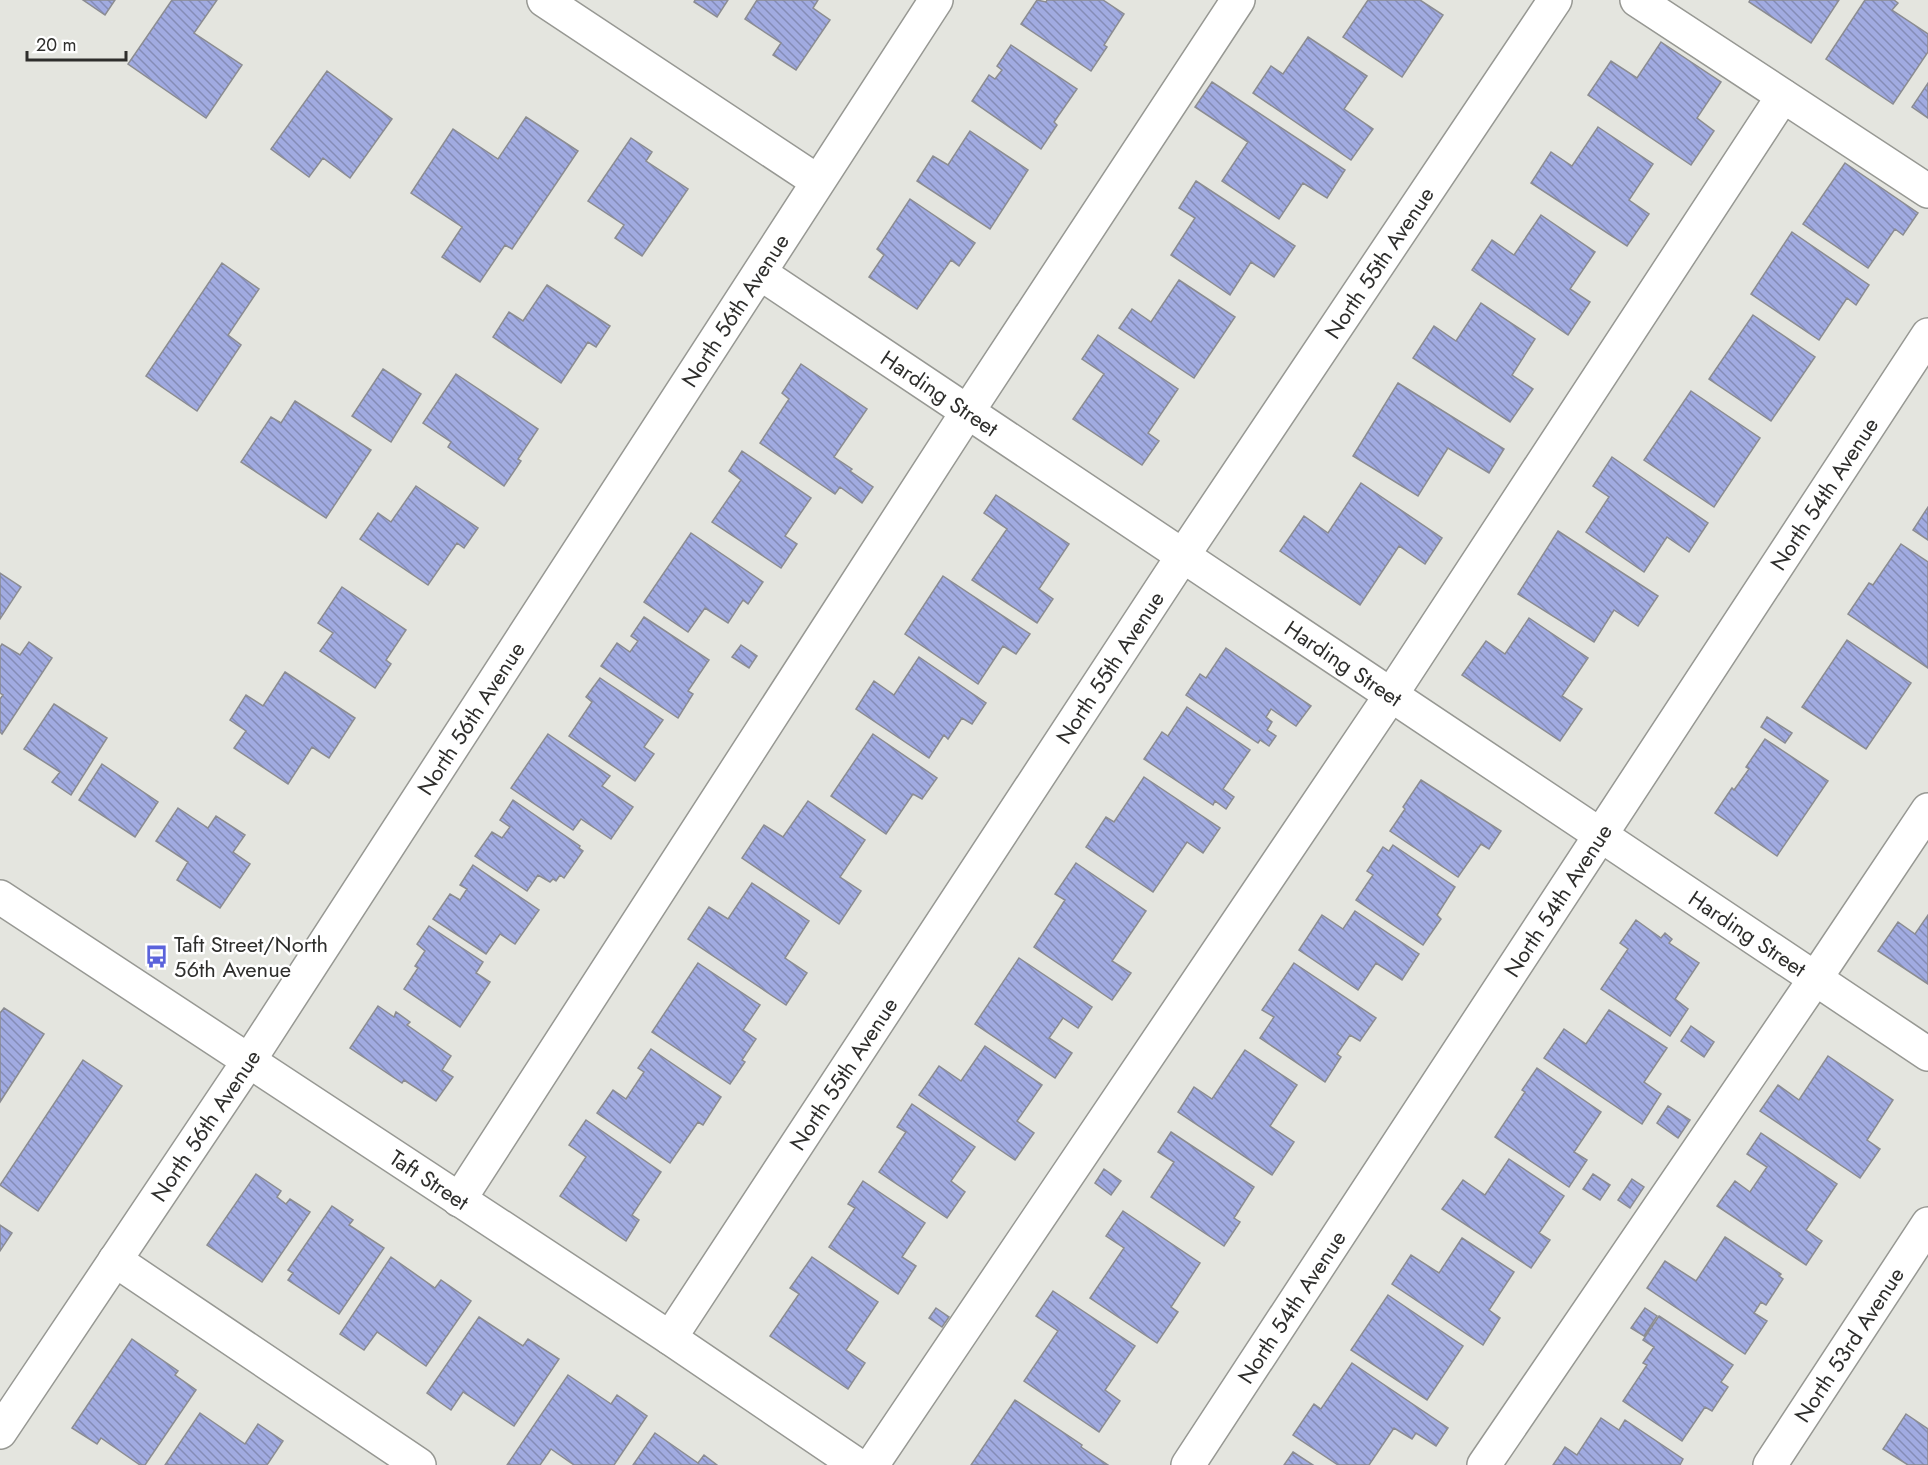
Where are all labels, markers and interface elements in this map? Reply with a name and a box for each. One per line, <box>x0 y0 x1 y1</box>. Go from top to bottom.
scale bar <box>27 24 126 62</box>
text: 20 m <box>36 32 76 58</box>
street label: North 55th Avenue <box>1317 180 1442 345</box>
street label: North 56th Avenue <box>673 227 797 393</box>
street label: Harding Street <box>874 342 1005 444</box>
street label: North 54th Avenue <box>1762 411 1886 577</box>
street label: North 55th Avenue <box>1048 585 1172 750</box>
street label: Harding Street <box>1278 612 1409 715</box>
street label: North 56th Avenue <box>409 635 532 801</box>
street label: North 54th Avenue <box>1496 817 1620 983</box>
street label: Harding Street <box>1682 882 1813 985</box>
place label: Taft Street/North 56th Avenue <box>174 928 328 985</box>
bus stop icon: Taft Street/North 56th Avenue <box>143 944 169 970</box>
street label: North 55th Avenue <box>781 991 905 1157</box>
street label: North 56th Avenue <box>143 1043 268 1208</box>
street label: Taft Street <box>383 1142 476 1218</box>
street label: North 54th Avenue <box>1230 1224 1354 1390</box>
street label: North 53rd Avenue <box>1786 1261 1912 1429</box>

